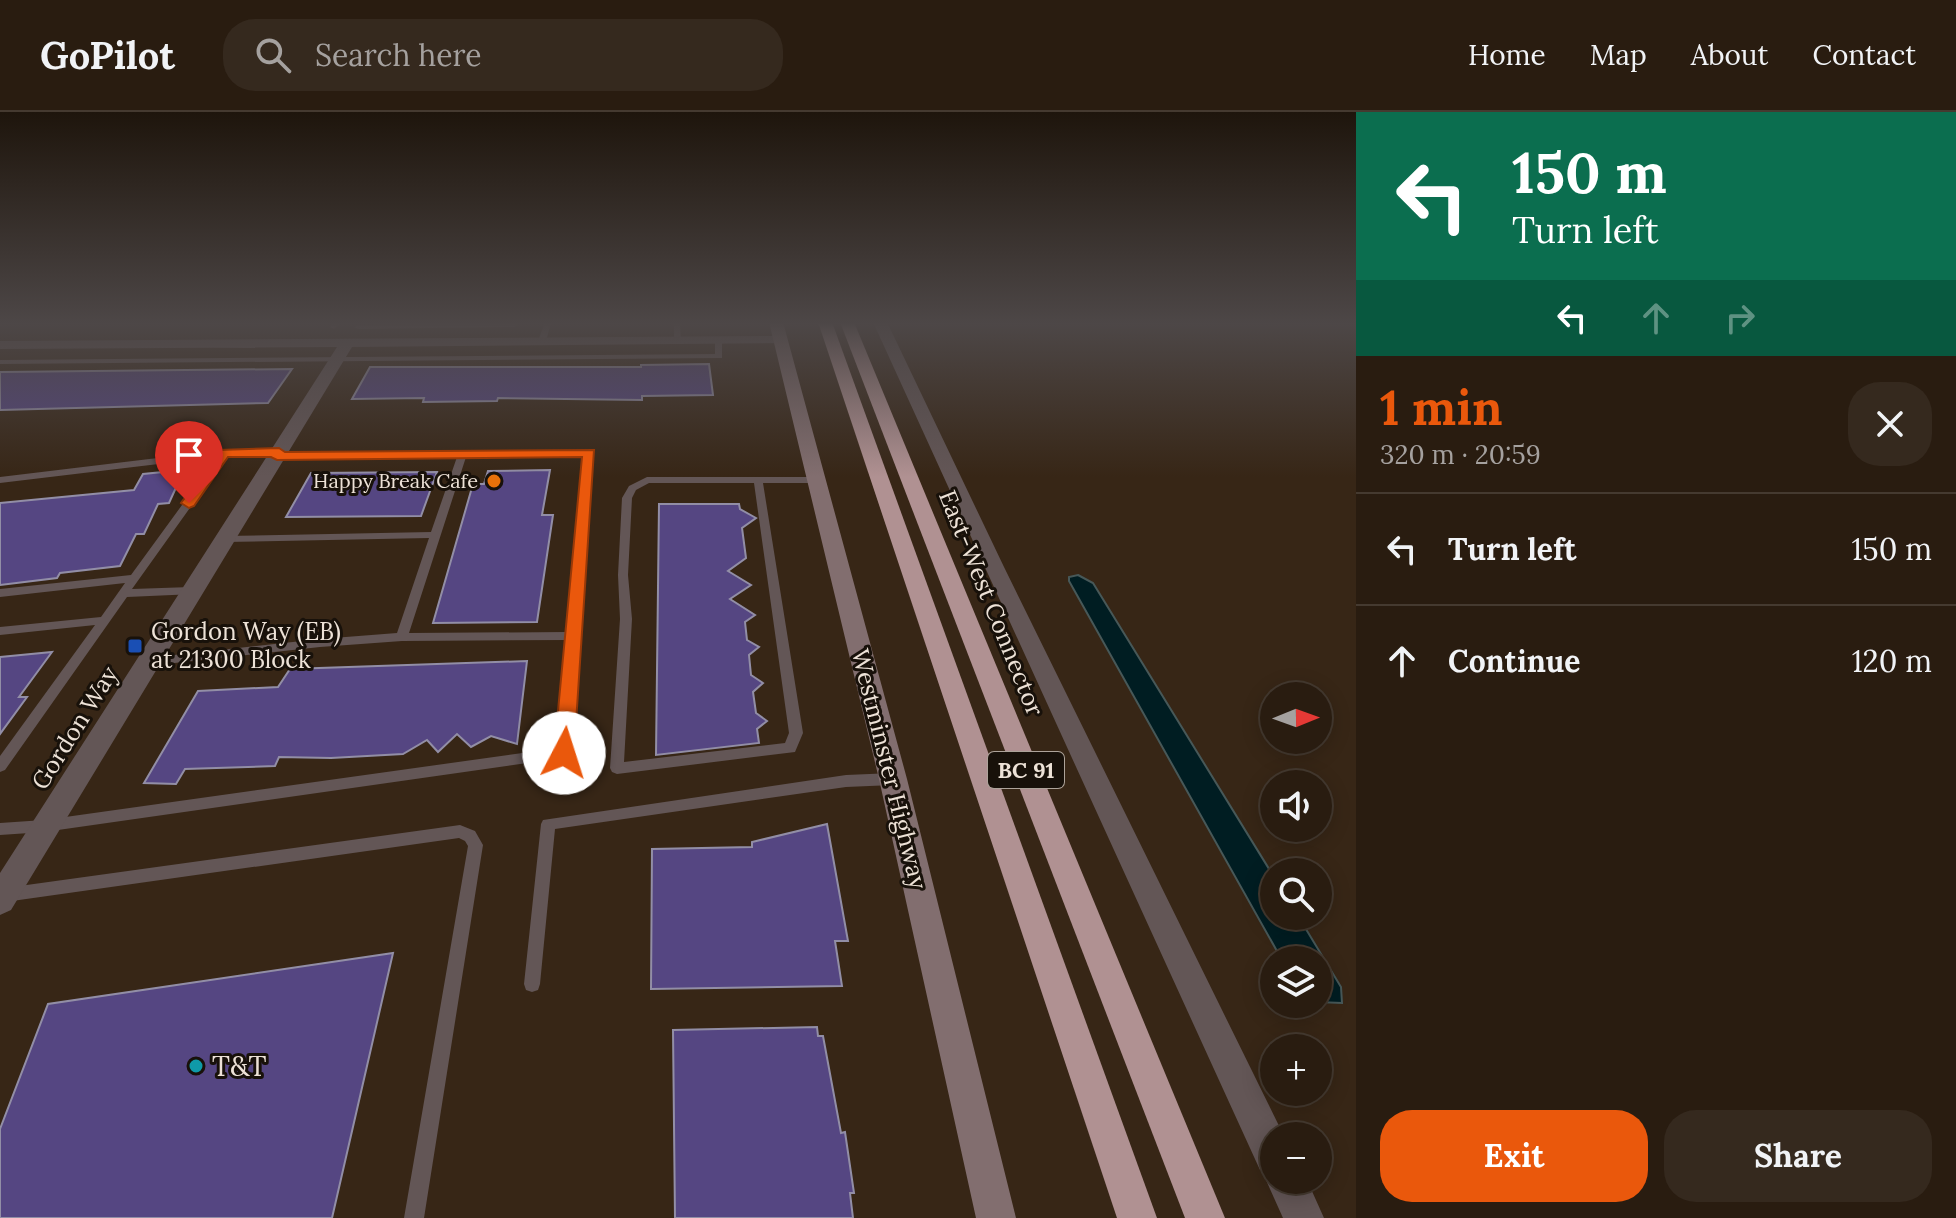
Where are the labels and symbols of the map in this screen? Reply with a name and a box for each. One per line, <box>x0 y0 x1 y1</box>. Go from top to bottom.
pin <box>155 421 223 503</box>
place label: Happy Break Cafe <box>313 468 478 493</box>
marker: Happy Break Cafe <box>485 472 503 490</box>
street label: East-West Connector <box>932 485 1051 721</box>
place label: Gordon Way (EB) at 21300 Block <box>151 616 341 675</box>
marker: Gordon Way (EB) at 21300 Block <box>126 637 144 655</box>
street label: Westminster Highway <box>845 646 934 892</box>
street label: Gordon Way <box>24 660 125 795</box>
north arrow <box>1260 682 1332 754</box>
position arrow <box>522 711 606 795</box>
road number: BC 91 <box>988 752 1064 788</box>
place label: T&T <box>212 1048 267 1084</box>
marker: T&T <box>187 1057 205 1075</box>

